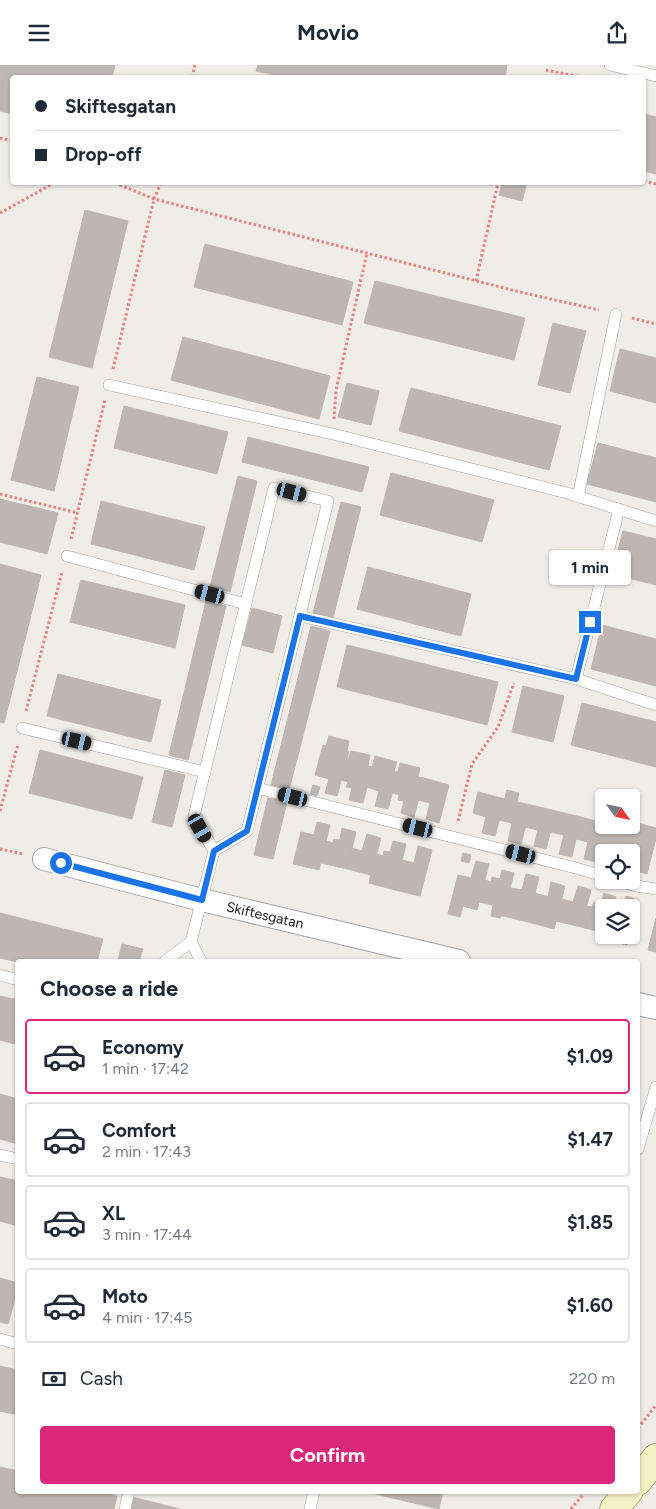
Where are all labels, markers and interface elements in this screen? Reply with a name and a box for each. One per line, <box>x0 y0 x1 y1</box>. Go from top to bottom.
icon: menu <box>25 19 53 47</box>
text: Movio <box>297 19 359 46</box>
icon: share <box>603 19 631 47</box>
text: Skiftesgatan <box>65 95 176 118</box>
text: Drop-off <box>65 143 142 166</box>
car <box>275 481 308 503</box>
callout: 1 min <box>549 549 631 585</box>
text: 1 min <box>571 558 609 577</box>
car <box>193 583 226 605</box>
route end <box>579 611 601 633</box>
car <box>60 730 93 752</box>
car <box>276 786 309 808</box>
north arrow <box>595 789 640 834</box>
map controls <box>595 789 640 944</box>
car <box>186 811 213 845</box>
car <box>401 817 434 839</box>
car <box>504 843 537 865</box>
button: locate <box>595 844 640 889</box>
route start <box>50 852 72 874</box>
street label: Skiftesgatan <box>225 898 305 933</box>
button: layers <box>595 899 640 944</box>
text: Choose a ride <box>40 975 178 1002</box>
icon: car <box>42 1034 87 1079</box>
text: Economy <box>102 1036 184 1059</box>
text: $1.09 <box>566 1045 613 1068</box>
text: 1 min · 17:42 <box>102 1059 189 1078</box>
icon: car <box>42 1117 87 1162</box>
text: Comfort <box>102 1119 177 1142</box>
text: $1.47 <box>567 1128 613 1151</box>
text: 2 min · 17:43 <box>102 1142 191 1161</box>
icon: car <box>42 1200 87 1245</box>
text: XL <box>102 1202 125 1225</box>
text: $1.85 <box>567 1211 613 1234</box>
text: 3 min · 17:44 <box>102 1225 192 1244</box>
icon: car <box>42 1283 87 1328</box>
text: Moto <box>102 1285 148 1308</box>
text: $1.60 <box>566 1294 613 1317</box>
text: 4 min · 17:45 <box>102 1308 193 1327</box>
icon: cash <box>40 1365 68 1393</box>
text: Cash <box>80 1367 123 1390</box>
text: 220 m <box>569 1369 615 1388</box>
button: Confirm <box>40 1426 615 1484</box>

